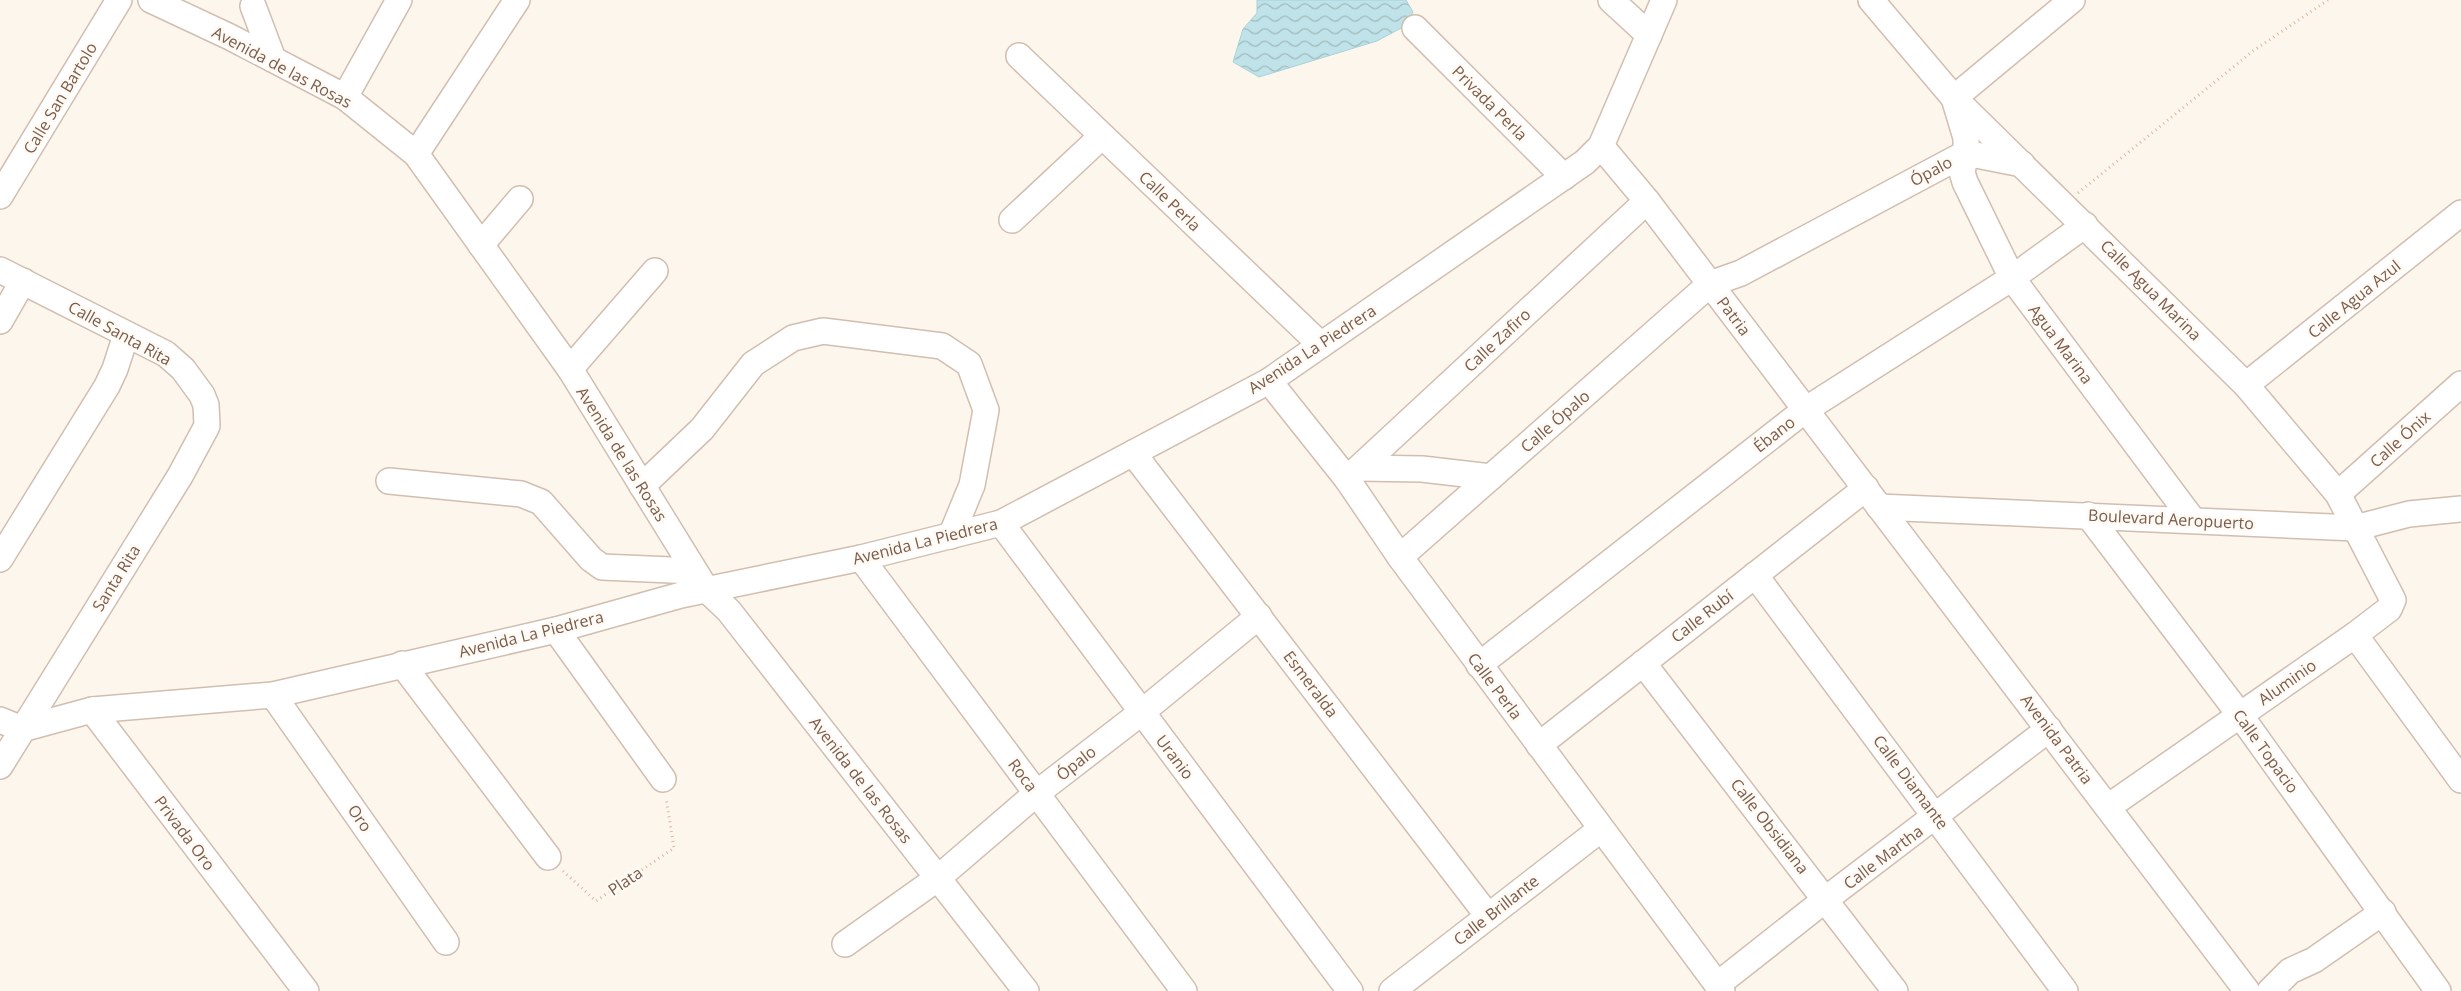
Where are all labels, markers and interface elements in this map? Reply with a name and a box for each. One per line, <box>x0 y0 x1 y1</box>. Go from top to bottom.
street label: Avenida de las Rosas <box>208 21 356 113</box>
street label: Calle San Bartolo <box>18 38 102 158</box>
street label: Privada Perla <box>1448 61 1532 145</box>
street label: Ópalo <box>1906 151 1956 191</box>
street label: Calle Perla <box>1134 166 1206 236</box>
street label: Calle Agua Marina <box>2096 235 2206 345</box>
street label: Calle Agua Azul <box>2303 255 2405 343</box>
street label: Patria <box>1712 292 1756 340</box>
street label: Calle Santa Rita <box>64 296 176 370</box>
street label: Avenida La Piedrera <box>1244 299 1380 399</box>
street label: Agua Marina <box>2024 300 2098 388</box>
street label: Calle Zafiro <box>1459 303 1535 377</box>
street label: Avenida de las Rosas <box>572 382 672 526</box>
street label: Calle Ópalo <box>1516 385 1594 457</box>
street label: Calle Ónix <box>2365 405 2436 472</box>
street label: Ébano <box>1749 411 1799 457</box>
street label: Boulevard Aeropuerto <box>2088 504 2254 534</box>
street label: Avenida La Piedrera <box>850 512 1000 570</box>
street label: Santa Rita <box>87 540 145 616</box>
street label: Calle Rubí <box>1666 584 1739 647</box>
street label: Avenida La Piedrera <box>456 605 606 663</box>
street label: Esmeralda <box>1279 646 1343 722</box>
street label: Calle Perla <box>1463 648 1527 724</box>
street label: Aluminio <box>2254 654 2320 710</box>
street label: Avenida Patria <box>2016 689 2098 789</box>
street label: Calle Topacio <box>2228 705 2304 797</box>
street label: Avenida de las Rosas <box>805 712 917 848</box>
street label: Uranio <box>1151 730 1199 784</box>
street label: Calle Diamante <box>1868 730 1954 834</box>
street label: Ópalo <box>1052 741 1100 785</box>
street label: Roca <box>1003 754 1043 796</box>
street label: Calle Obsidiana <box>1726 774 1814 878</box>
street label: Privada Oro <box>150 791 220 875</box>
street label: Oro <box>343 800 377 836</box>
street label: Calle Martha <box>1839 820 1927 894</box>
street label: Plata <box>603 861 647 901</box>
street label: Calle Brillante <box>1449 870 1543 950</box>

